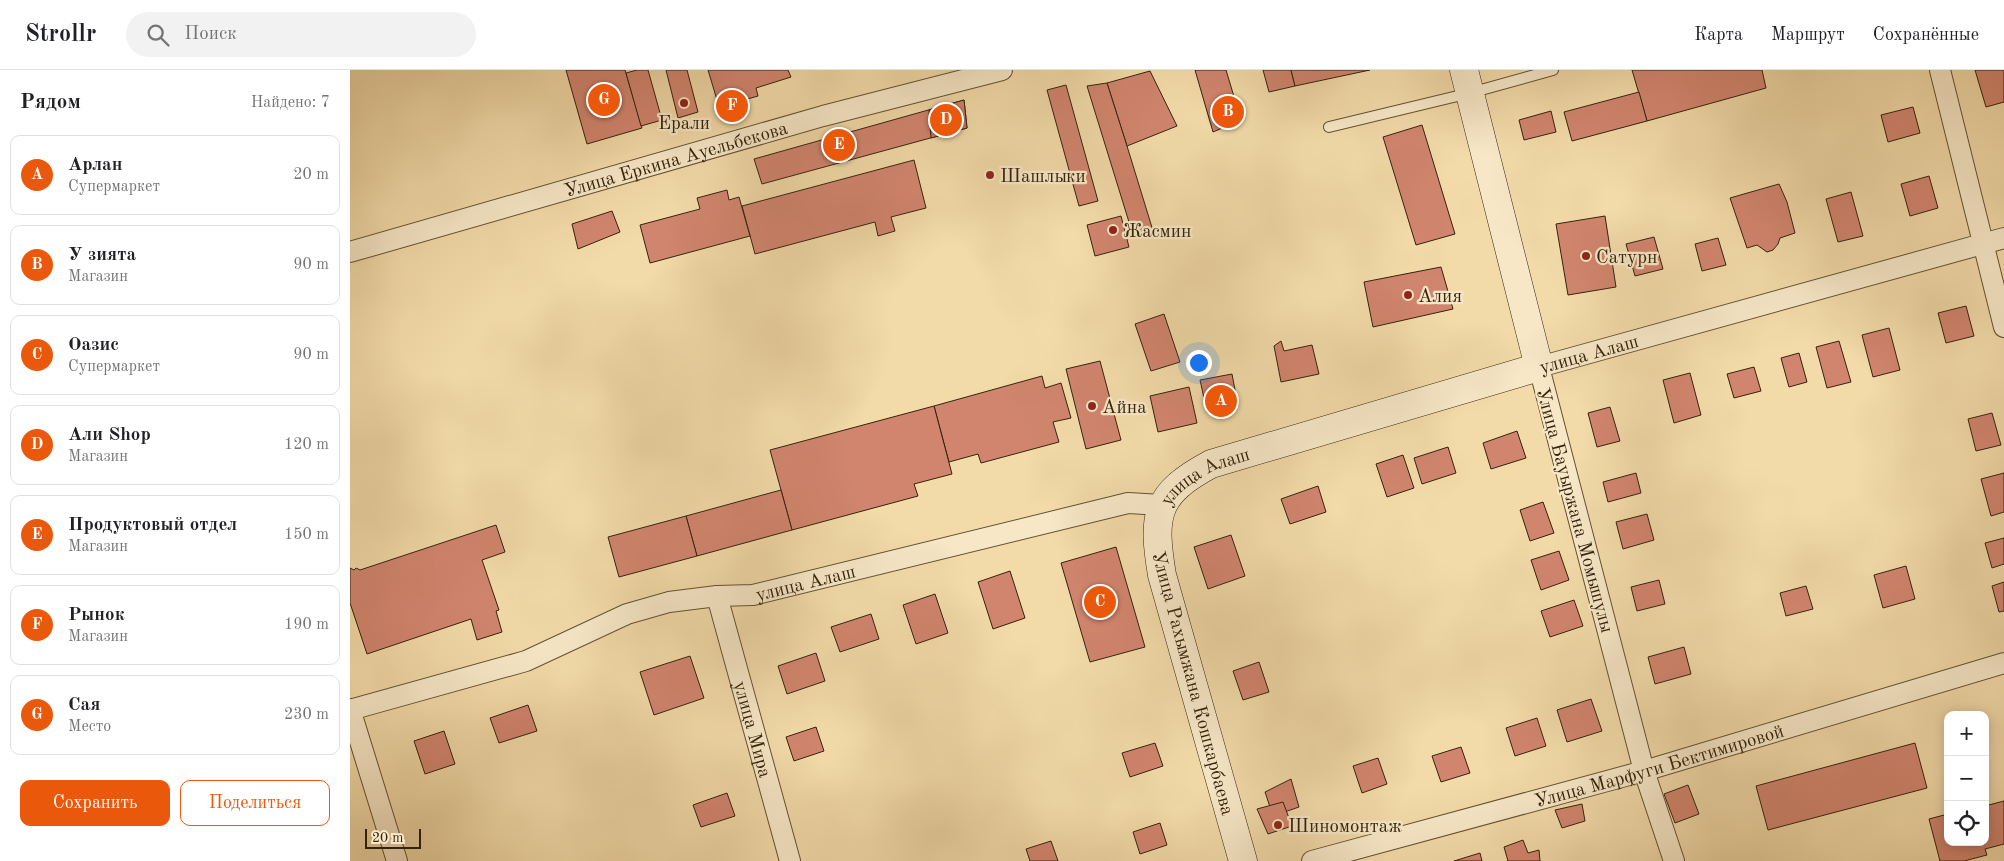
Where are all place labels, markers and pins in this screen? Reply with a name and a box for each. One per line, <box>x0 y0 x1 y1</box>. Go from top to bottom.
pin: G <box>588 81 620 119</box>
pin: F <box>716 87 748 125</box>
pin: B <box>1212 93 1244 131</box>
marker: Ерали <box>678 97 690 109</box>
pin: D <box>930 101 962 139</box>
place label: Ерали <box>658 115 710 134</box>
pin: E <box>823 126 855 164</box>
place label: Шашлыки <box>1000 168 1086 187</box>
marker: Шашлыки <box>984 169 996 181</box>
place label: Жасмин <box>1123 223 1191 242</box>
marker: Жасмин <box>1107 224 1119 236</box>
place label: Сатурн <box>1596 249 1657 268</box>
marker: Сатурн <box>1580 250 1592 262</box>
place label: Алия <box>1418 288 1462 307</box>
marker: Алия <box>1402 289 1414 301</box>
pin: A <box>1205 382 1237 420</box>
place label: Айна <box>1102 399 1147 418</box>
marker: Айна <box>1086 400 1098 412</box>
pin: C <box>1084 583 1116 621</box>
place label: Шиномонтаж <box>1288 818 1402 837</box>
marker: Шиномонтаж <box>1272 819 1284 831</box>

